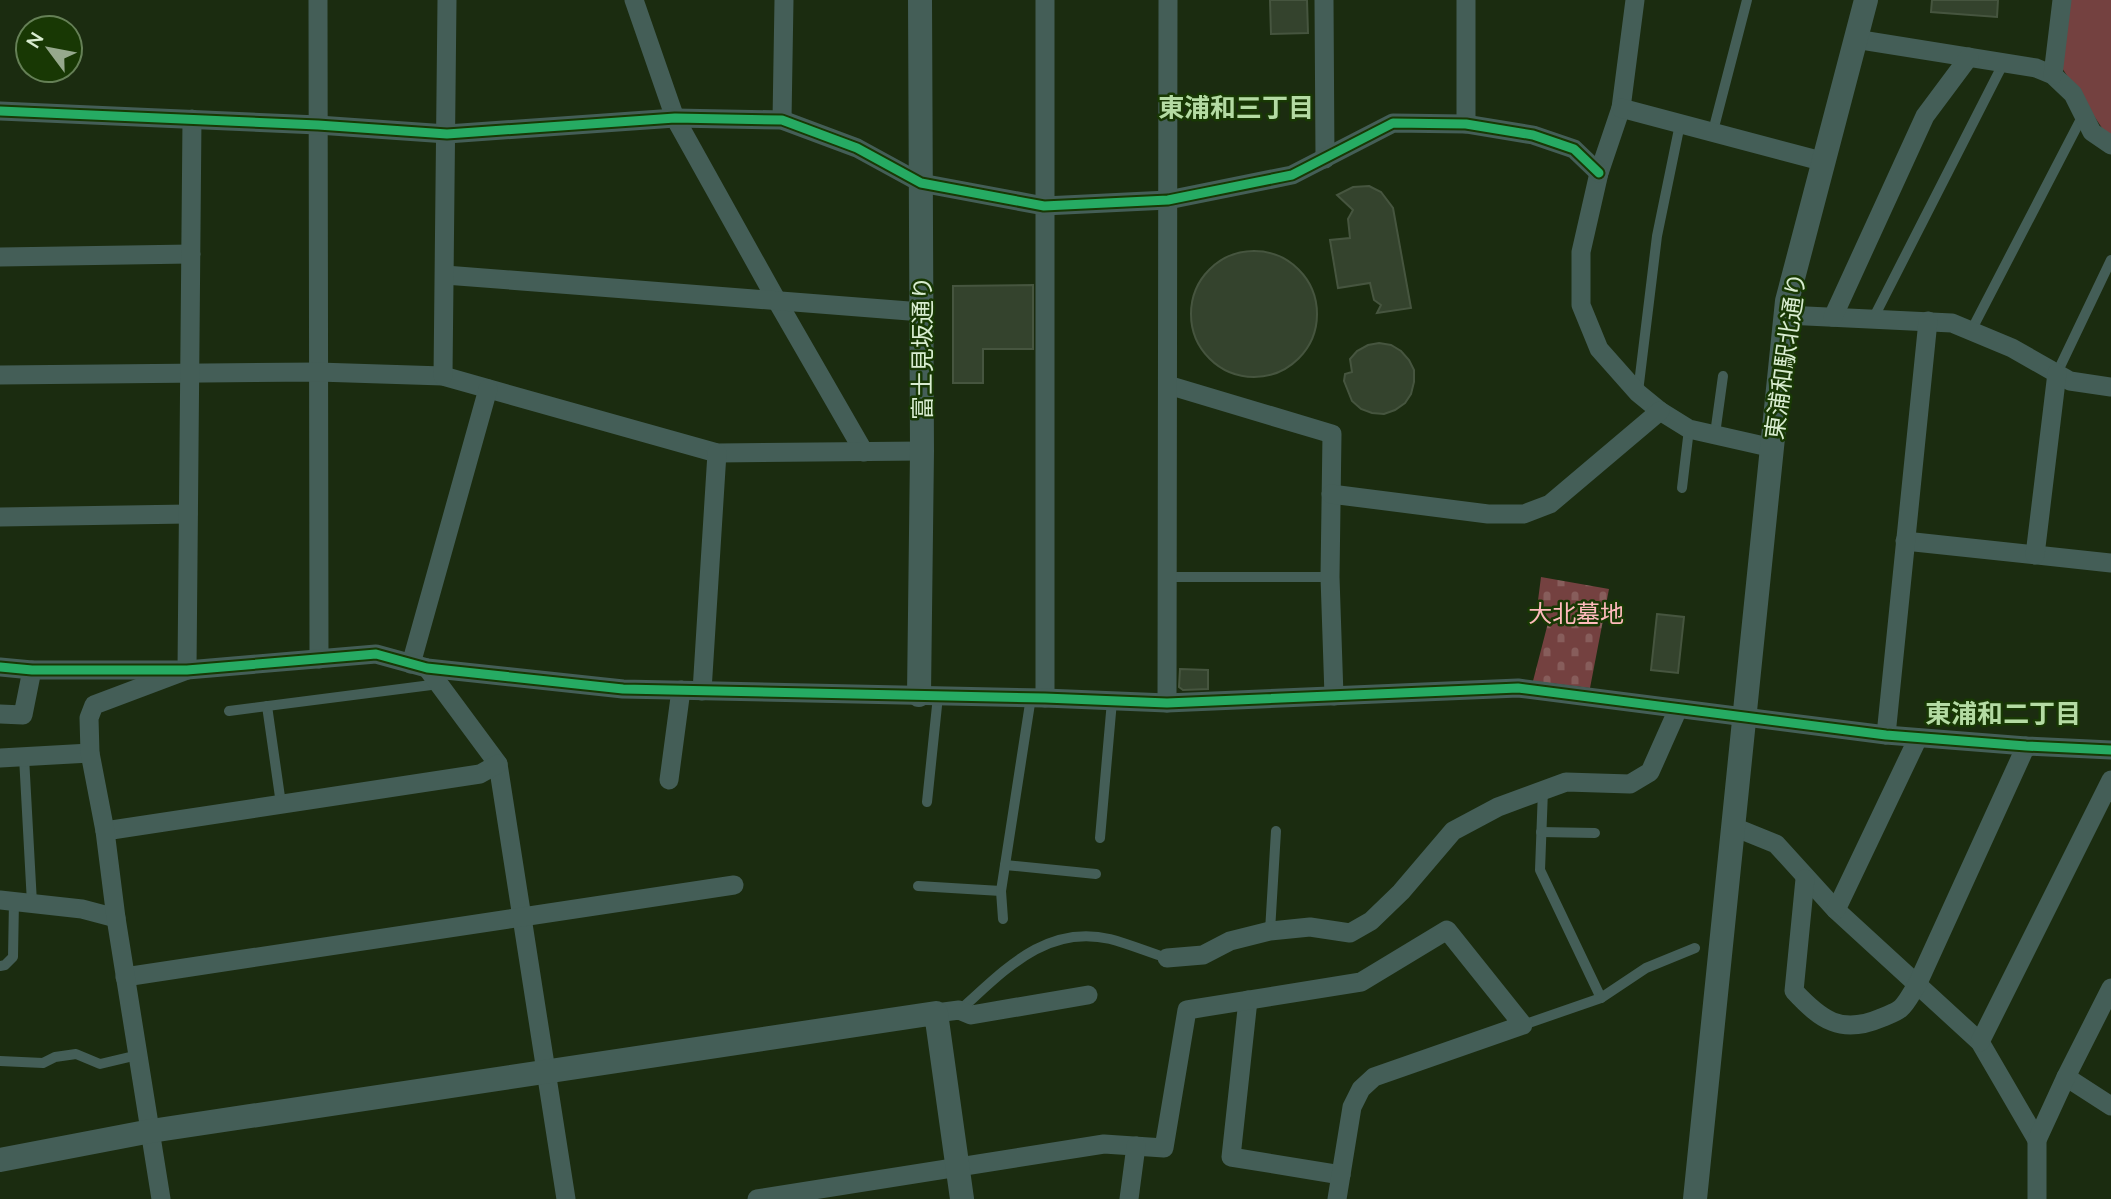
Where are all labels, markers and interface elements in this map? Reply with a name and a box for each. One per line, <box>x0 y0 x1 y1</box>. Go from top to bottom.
north arrow <box>14 14 84 84</box>
text: N <box>21 28 49 52</box>
district label: 東浦和三丁目 <box>1158 91 1314 124</box>
street label: 東浦和駅北通り <box>1758 271 1812 441</box>
street label: 富士見坂通り <box>907 276 937 420</box>
park label: 大北墓地 <box>1528 598 1624 628</box>
district label: 東浦和二丁目 <box>1925 697 2081 730</box>

